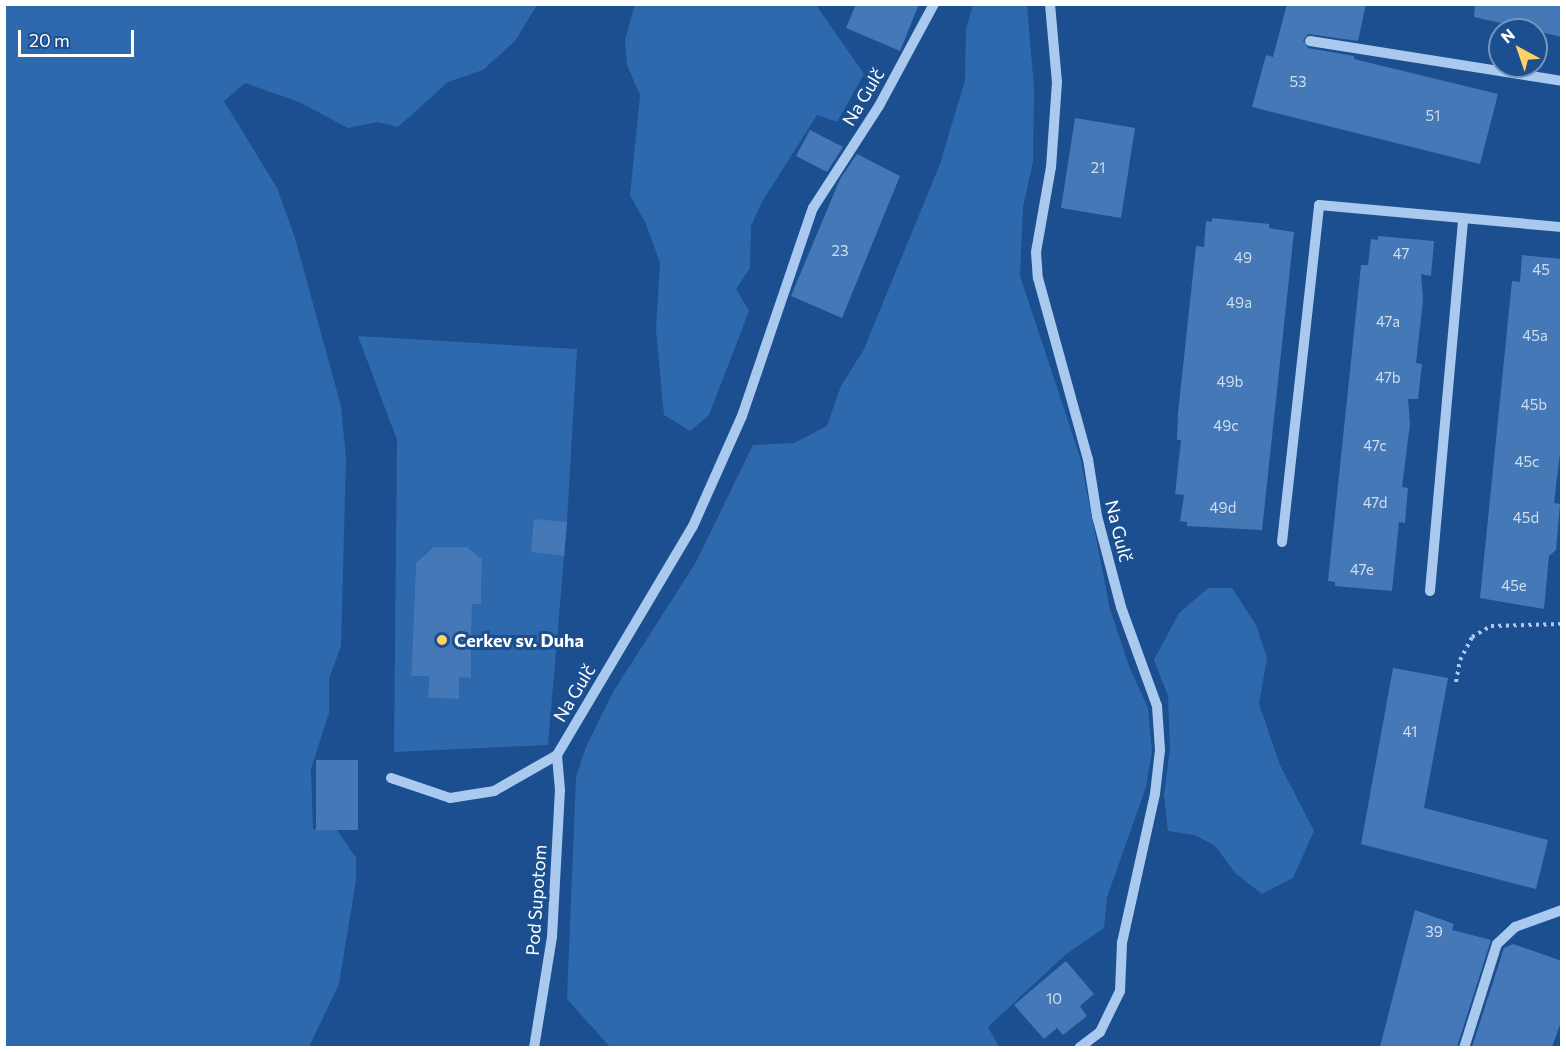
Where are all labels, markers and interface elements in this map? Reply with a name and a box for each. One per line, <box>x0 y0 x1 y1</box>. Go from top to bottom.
scale bar <box>21 18 136 56</box>
north arrow <box>1488 18 1548 78</box>
text: N <box>1497 24 1518 46</box>
text: 20 m <box>29 29 70 51</box>
street label: Na Gulč <box>837 64 889 130</box>
house number: 53 <box>1289 73 1307 91</box>
house number: 51 <box>1425 107 1441 125</box>
house number: 21 <box>1091 159 1105 177</box>
house number: 23 <box>832 242 848 260</box>
house number: 47 <box>1393 245 1409 263</box>
house number: 49 <box>1234 249 1252 267</box>
house number: 45 <box>1532 261 1550 279</box>
house number: 49a <box>1226 294 1252 312</box>
house number: 47a <box>1376 313 1400 331</box>
house number: 45a <box>1522 327 1548 345</box>
house number: 47b <box>1375 369 1401 387</box>
house number: 49b <box>1217 373 1243 391</box>
house number: 45b <box>1521 396 1547 414</box>
house number: 49c <box>1213 417 1239 435</box>
house number: 47c <box>1363 437 1387 455</box>
house number: 45c <box>1514 453 1540 471</box>
house number: 47d <box>1363 494 1387 512</box>
street label: Na Gulč <box>1101 498 1137 564</box>
house number: 49d <box>1210 499 1236 517</box>
house number: 45d <box>1513 509 1539 527</box>
house number: 47e <box>1350 561 1374 579</box>
house number: 45e <box>1501 577 1527 595</box>
place label: Cerkev sv. Duha <box>454 629 584 651</box>
marker: Cerkev sv. Duha <box>435 633 449 647</box>
street label: Na Gulč <box>548 660 600 726</box>
house number: 41 <box>1403 723 1417 741</box>
street label: Pod Supotom <box>521 844 551 956</box>
house number: 39 <box>1425 923 1443 941</box>
house number: 10 <box>1046 990 1062 1008</box>

